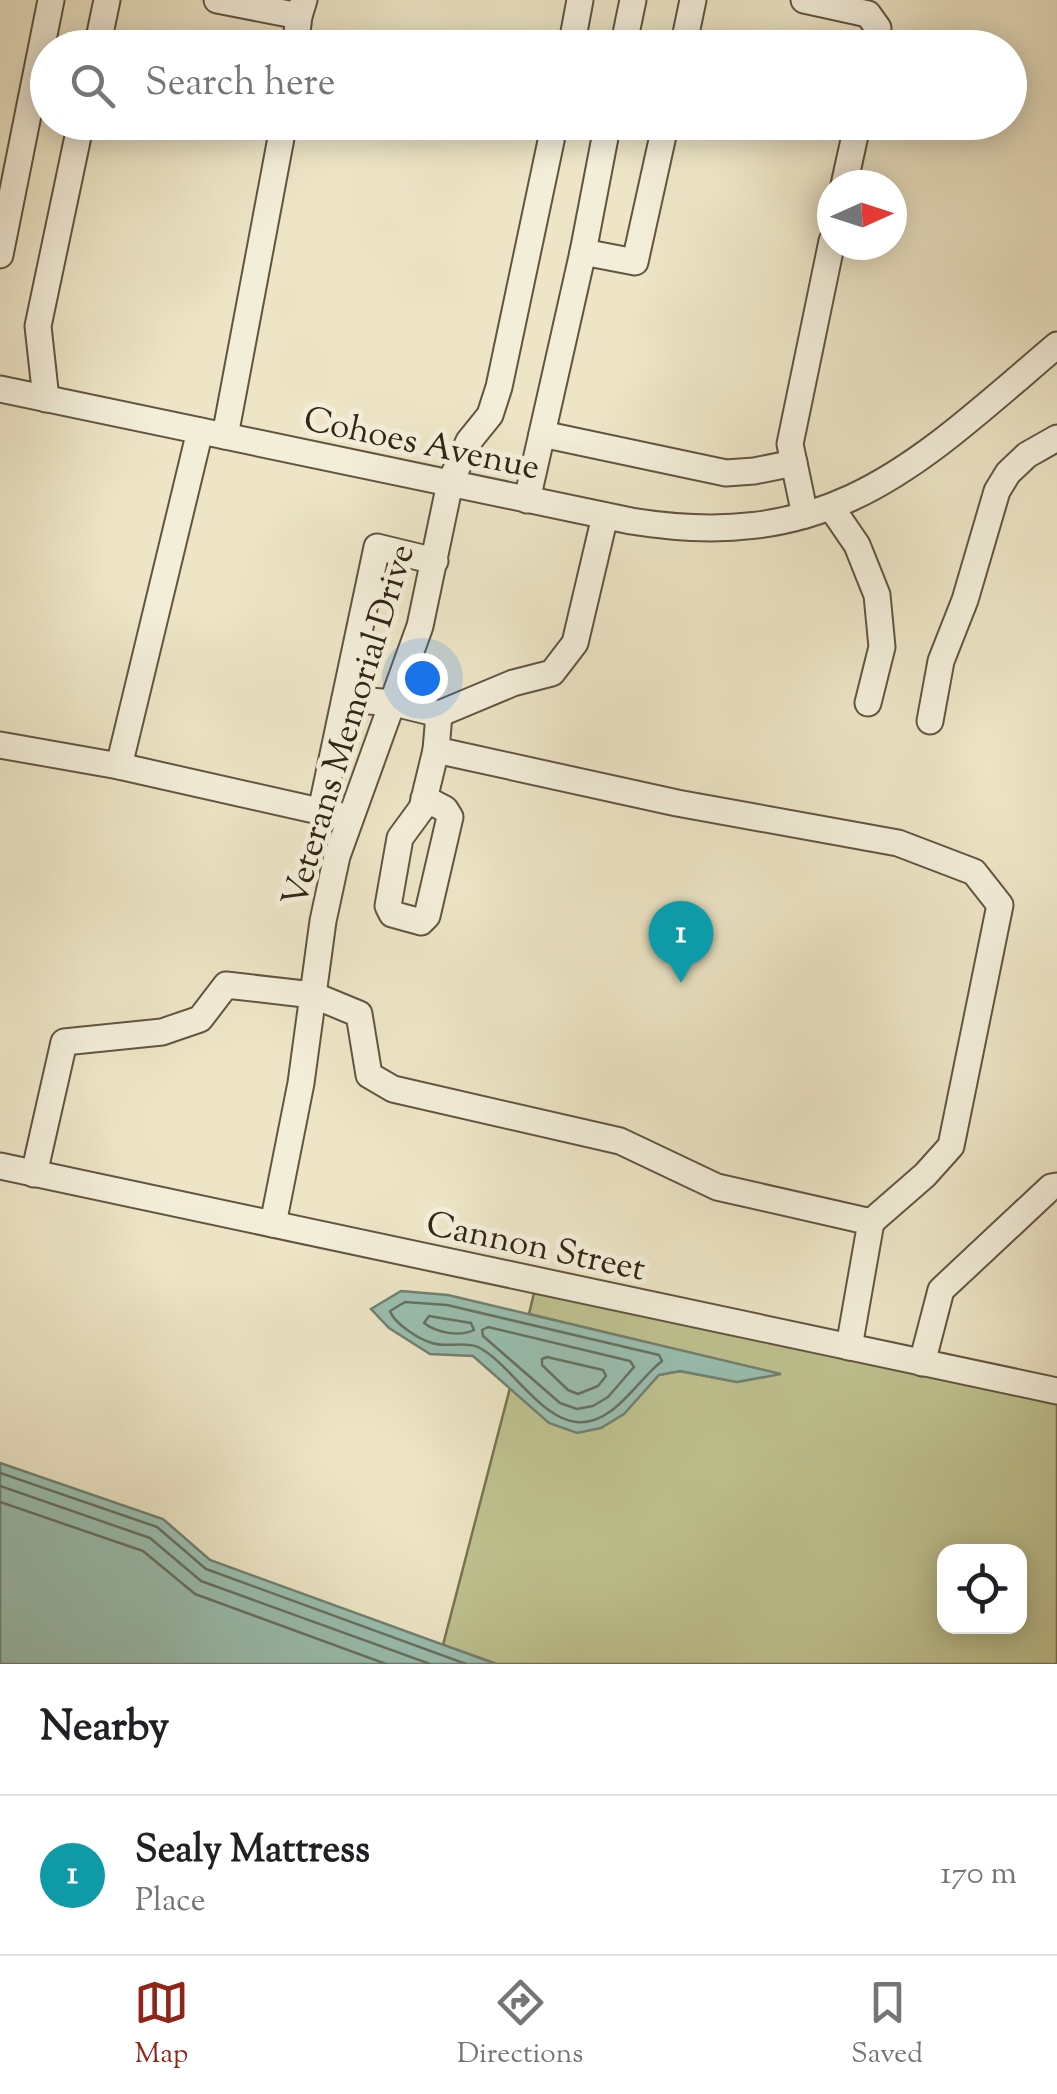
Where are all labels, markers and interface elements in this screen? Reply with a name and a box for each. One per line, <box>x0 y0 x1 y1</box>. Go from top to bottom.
search box <box>30 30 1027 140</box>
icon: search <box>65 58 120 113</box>
text: Search here <box>145 58 336 112</box>
north arrow <box>817 170 907 260</box>
street label: Cohoes Avenue <box>299 396 544 495</box>
street label: Veterans Memorial Drive <box>271 538 430 914</box>
your location <box>397 653 448 704</box>
pin: 1 <box>648 900 714 983</box>
street label: Cannon Street <box>421 1200 649 1297</box>
map controls <box>937 1544 1027 1634</box>
button: locate <box>937 1544 1027 1634</box>
text: Nearby <box>40 1699 169 1759</box>
text: Sealy Mattress <box>135 1825 370 1879</box>
text: 1 <box>67 1852 78 1898</box>
text: 170 m <box>940 1852 1017 1898</box>
text: Place <box>135 1879 206 1925</box>
tab: Map <box>134 1975 189 2075</box>
tab: Directions <box>457 1975 583 2075</box>
tab: Saved <box>851 1975 923 2075</box>

